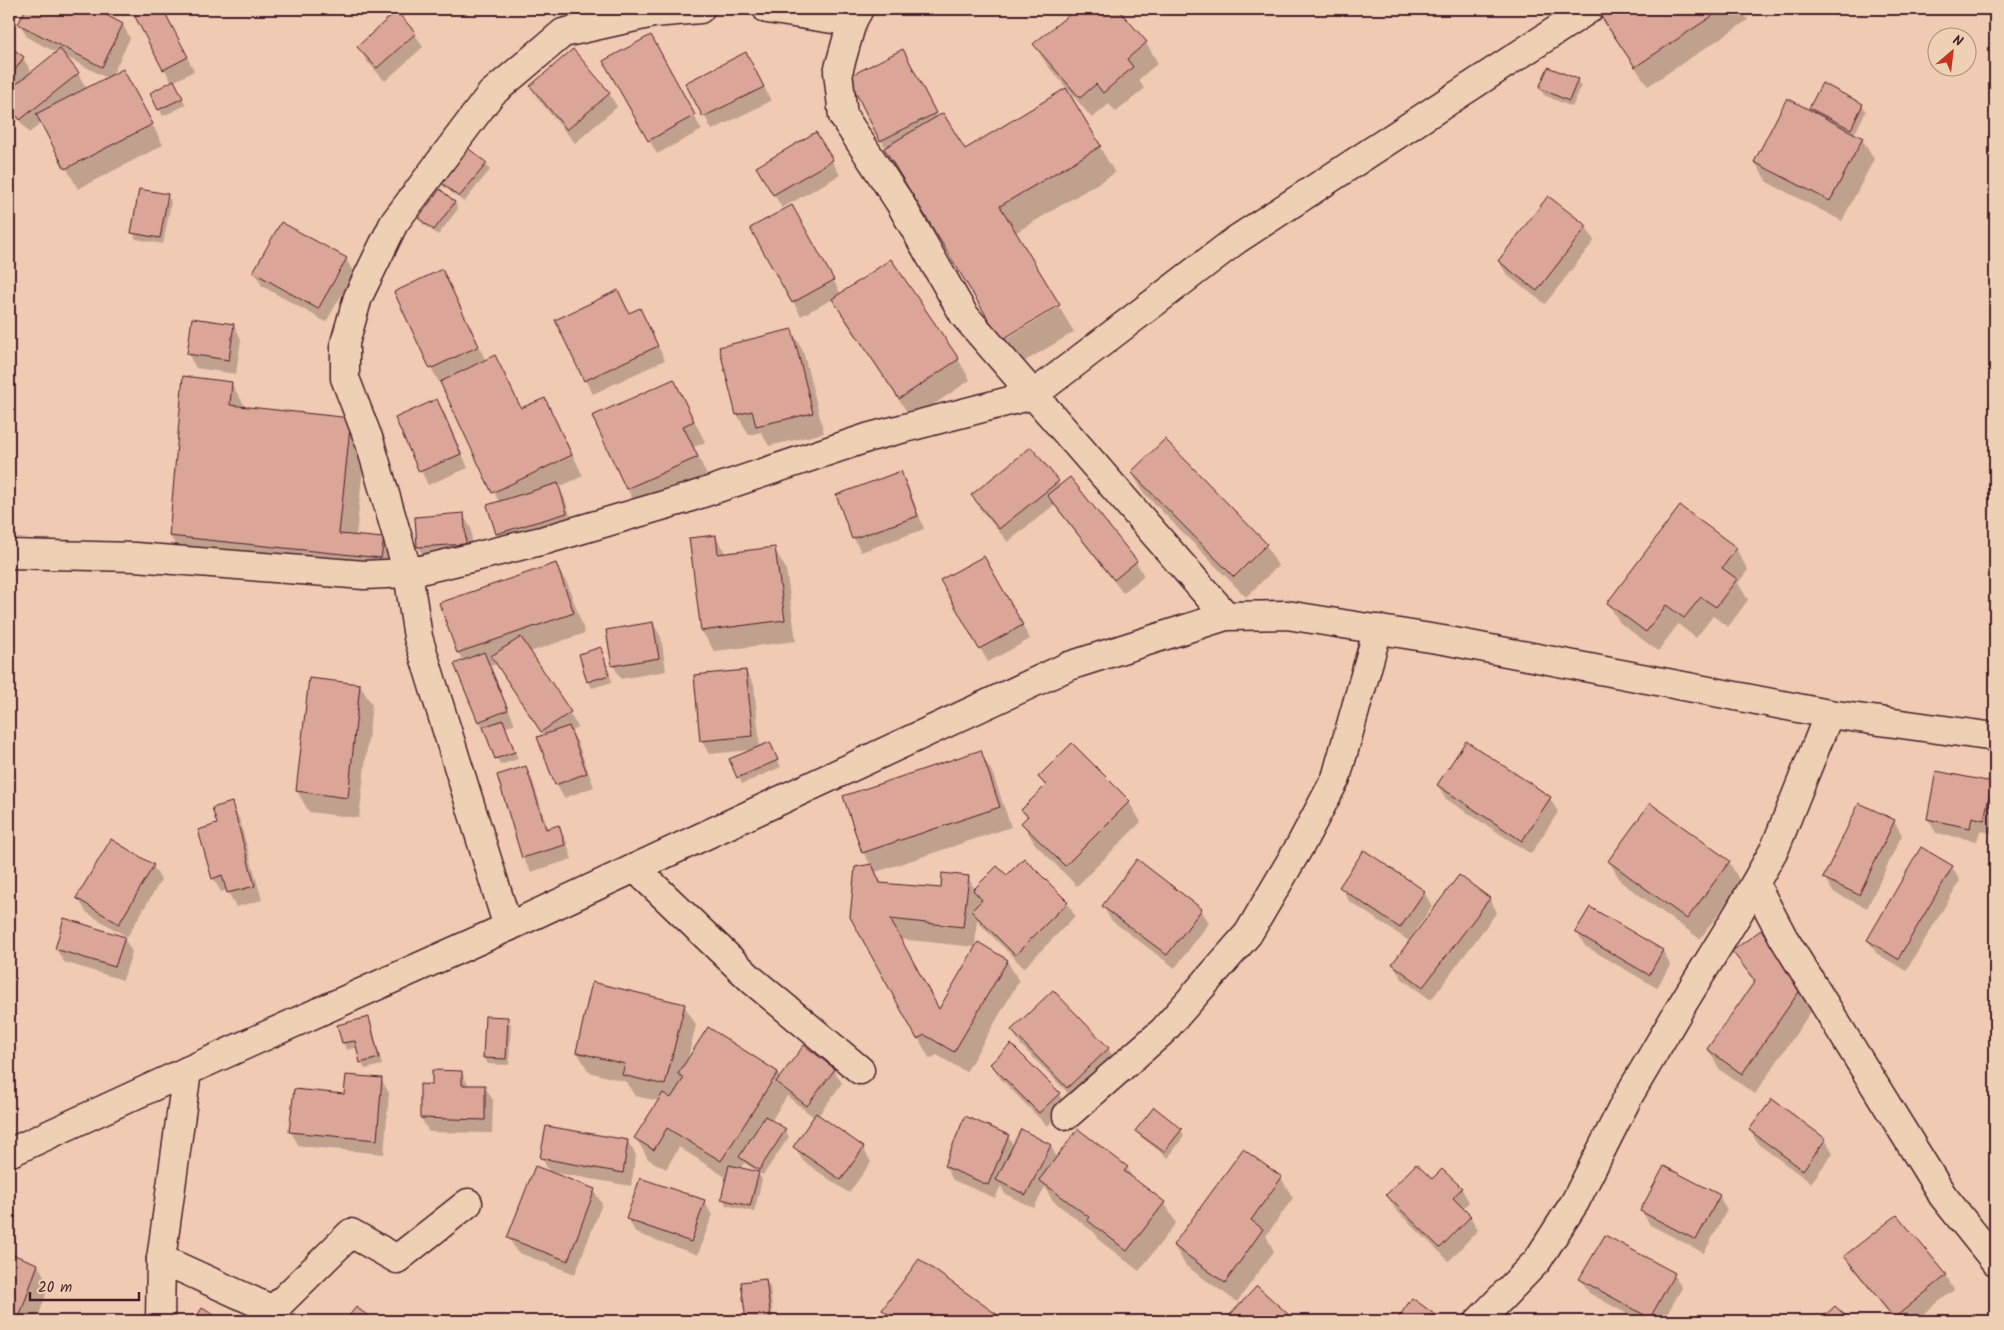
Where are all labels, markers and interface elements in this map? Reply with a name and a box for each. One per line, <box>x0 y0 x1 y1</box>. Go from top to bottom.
north arrow <box>1926 28 1976 78</box>
text: N <box>1949 30 1967 53</box>
scale bar <box>30 1270 139 1302</box>
text: 20 m <box>38 1276 72 1300</box>

